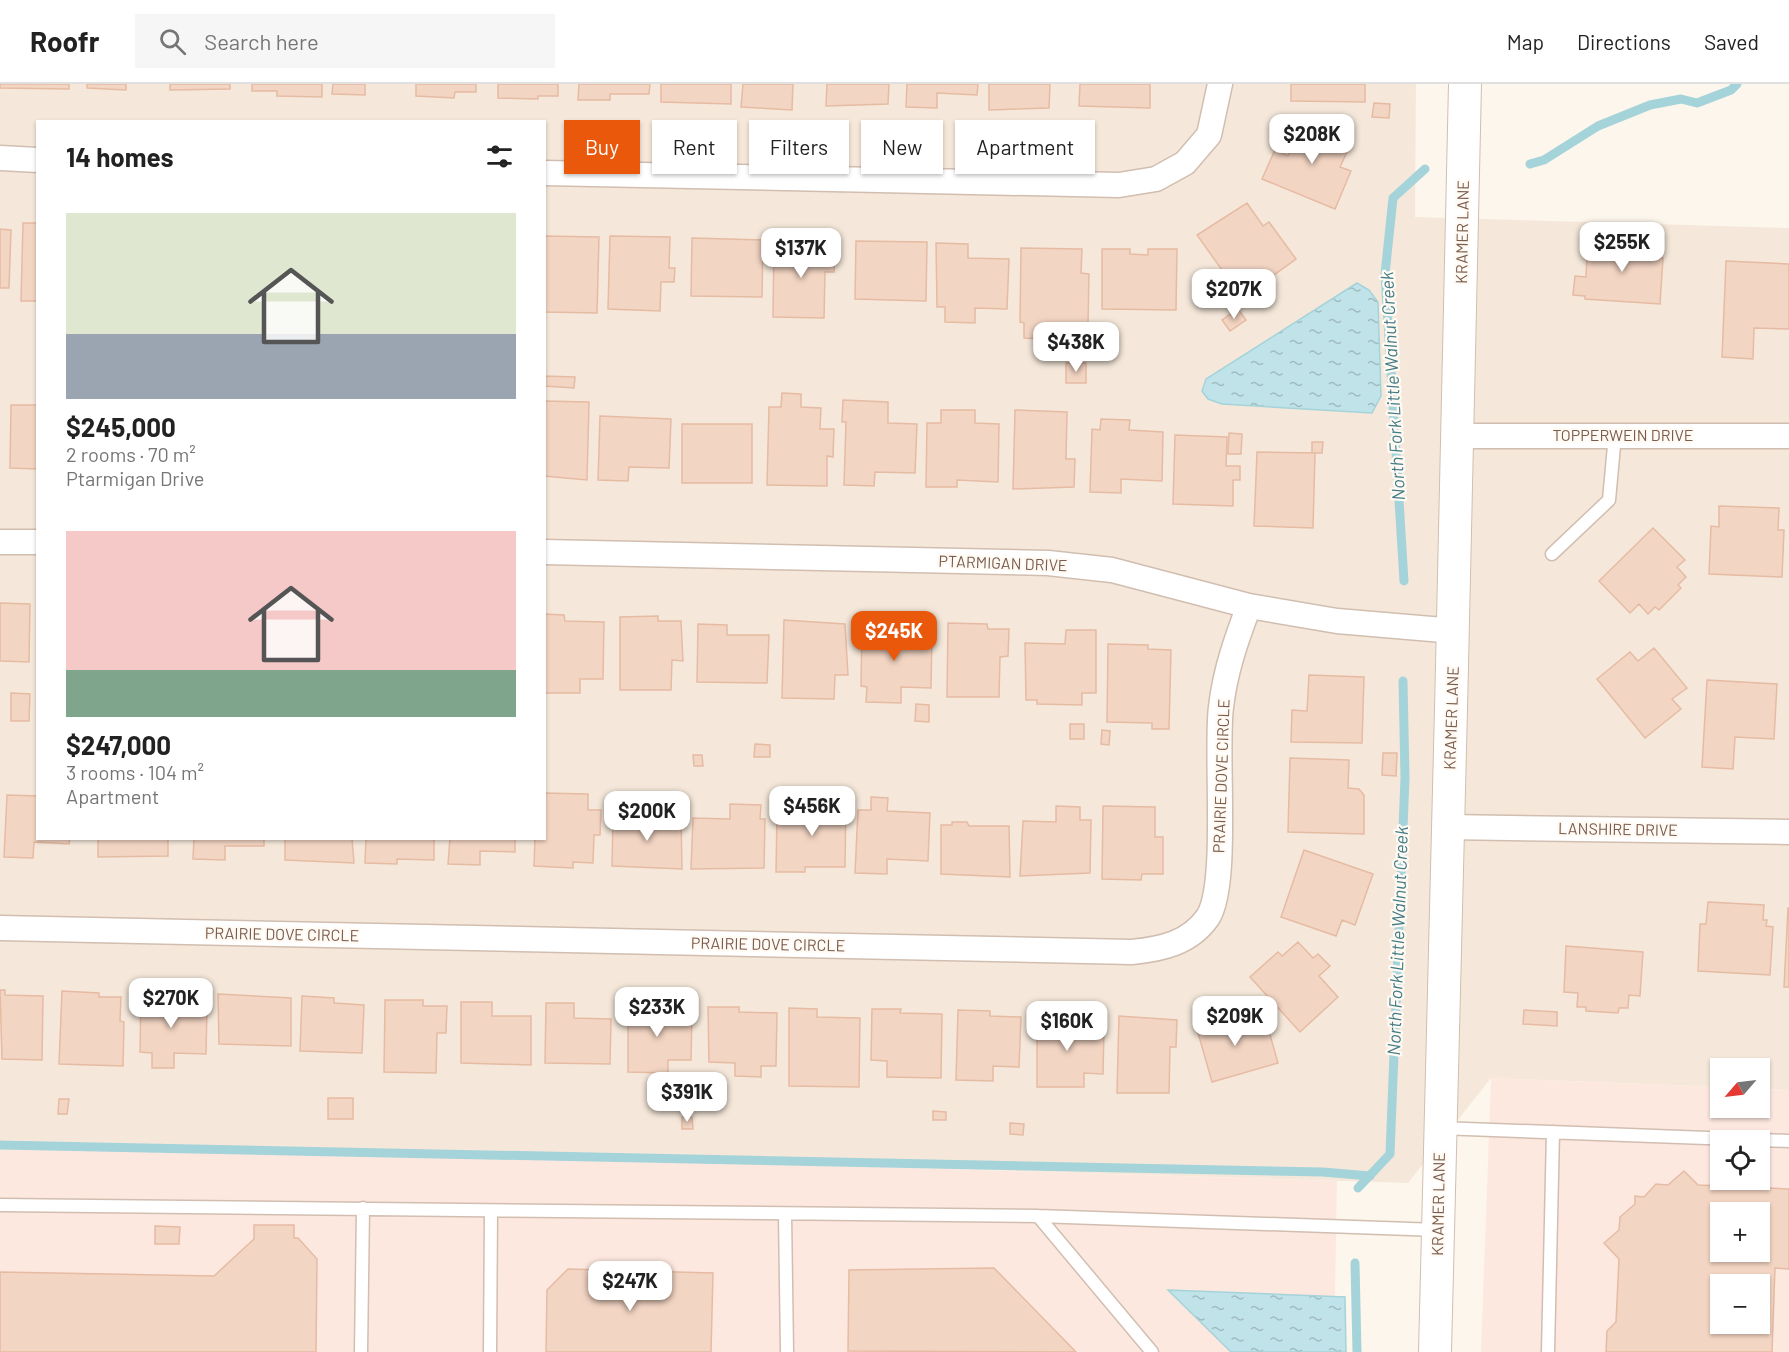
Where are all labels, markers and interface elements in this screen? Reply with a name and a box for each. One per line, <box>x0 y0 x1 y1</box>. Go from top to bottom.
search box <box>135 14 555 68</box>
text: Roofr <box>30 24 99 58</box>
icon: search <box>156 25 189 58</box>
text: Search here <box>204 28 319 54</box>
text: Map <box>1507 29 1544 54</box>
text: Directions <box>1577 29 1671 54</box>
text: Saved <box>1704 29 1759 54</box>
pin: $208K <box>1270 114 1354 165</box>
chip: Buy <box>564 120 640 174</box>
chip: Rent <box>652 120 737 174</box>
chip: Filters <box>749 120 849 174</box>
chip: New <box>861 120 943 174</box>
chip: Apartment <box>955 120 1095 174</box>
text: $208K <box>1283 121 1341 145</box>
icon: filters <box>483 140 516 173</box>
text: 14 homes <box>66 141 173 172</box>
street label: KRAMER LANE <box>1451 180 1472 284</box>
pin: $255K <box>1580 222 1664 273</box>
pin: $137K <box>759 228 843 279</box>
text: $255K <box>1594 229 1650 253</box>
text: $137K <box>775 235 827 259</box>
icon: home <box>237 252 345 360</box>
pin: $207K <box>1192 269 1276 320</box>
water label: North Fork Little Walnut Creek <box>1375 271 1409 501</box>
text: $207K <box>1206 276 1262 300</box>
pin: $438K <box>1034 322 1118 373</box>
text: $438K <box>1047 329 1105 353</box>
text: $245,000 <box>66 411 176 442</box>
street label: TOPPERWEIN DRIVE <box>1553 425 1693 444</box>
text: 2 rooms · 70 m² <box>66 442 196 466</box>
text: Ptarmigan Drive <box>66 466 205 490</box>
street label: PTARMIGAN DRIVE <box>938 551 1068 574</box>
icon: home <box>237 570 345 678</box>
pin: $245K <box>852 611 936 662</box>
text: $245K <box>865 618 923 642</box>
street label: KRAMER LANE <box>1439 666 1462 770</box>
street label: PRAIRIE DOVE CIRCLE <box>1208 698 1233 853</box>
text: $247,000 <box>66 729 171 760</box>
text: 3 rooms · 104 m² <box>66 760 204 784</box>
text: Apartment <box>66 784 159 808</box>
pin: $456K <box>770 786 854 837</box>
pin: $200K <box>605 791 689 842</box>
text: $456K <box>783 793 841 817</box>
text: $200K <box>618 798 676 822</box>
street label: LANSHIRE DRIVE <box>1558 818 1678 839</box>
water label: North Fork Little Walnut Creek <box>1382 826 1412 1056</box>
street label: PRAIRIE DOVE CIRCLE <box>205 923 359 944</box>
street label: PRAIRIE DOVE CIRCLE <box>691 933 845 954</box>
pin: $270K <box>129 978 213 1029</box>
text: $270K <box>143 985 199 1009</box>
pin: $233K <box>615 987 699 1038</box>
text: $233K <box>629 994 685 1018</box>
pin: $209K <box>1193 996 1277 1047</box>
pin: $160K <box>1025 1001 1109 1052</box>
text: $209K <box>1206 1003 1264 1027</box>
text: $160K <box>1040 1008 1094 1032</box>
north arrow <box>1710 1058 1770 1118</box>
map controls <box>1710 1058 1770 1334</box>
pin: $391K <box>645 1072 729 1123</box>
text: $391K <box>661 1079 713 1103</box>
button: locate <box>1710 1130 1770 1190</box>
street label: KRAMER LANE <box>1427 1152 1448 1256</box>
button: + <box>1710 1202 1770 1262</box>
pin: $247K <box>588 1261 672 1312</box>
text: $247K <box>602 1268 658 1292</box>
button: − <box>1710 1274 1770 1334</box>

